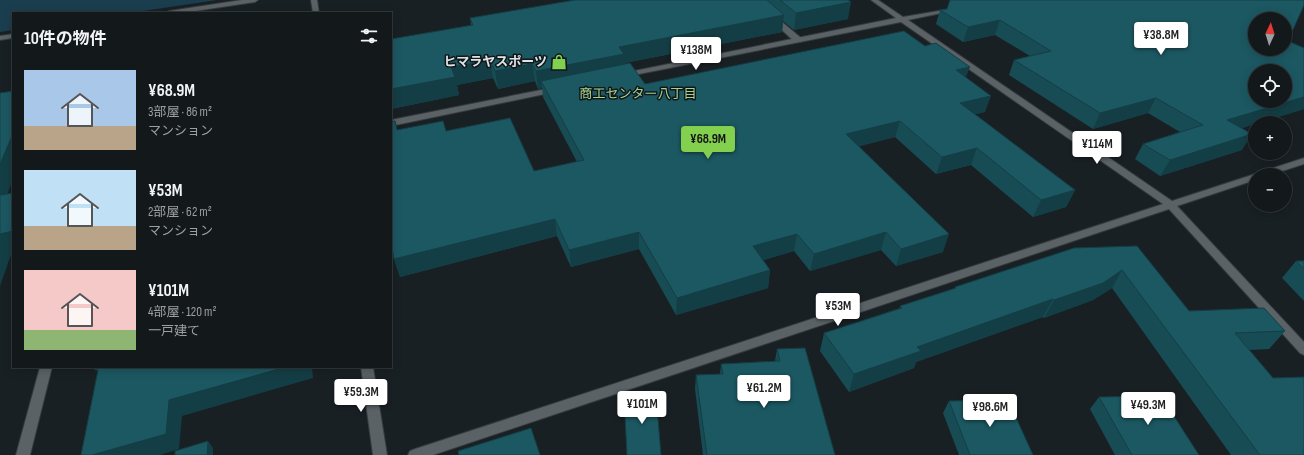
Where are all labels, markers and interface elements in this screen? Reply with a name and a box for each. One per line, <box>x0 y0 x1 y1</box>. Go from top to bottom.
north arrow <box>1248 12 1292 56</box>
map controls <box>1248 12 1292 212</box>
pin: ¥38.8M <box>1128 22 1194 56</box>
icon: filters <box>358 25 380 47</box>
text: ¥38.8M <box>1143 27 1179 43</box>
text: 10件の物件 <box>24 29 107 49</box>
pin: ¥138M <box>668 37 724 71</box>
text: ¥138M <box>680 42 712 58</box>
shop icon: ヒマラヤスポーツ <box>550 53 568 71</box>
place label: ヒマラヤスポーツ <box>443 54 547 70</box>
button: locate <box>1248 64 1292 108</box>
text: ¥68.9M <box>148 81 195 101</box>
icon: home <box>56 86 104 134</box>
district label: 商工センター八丁目 <box>579 86 697 102</box>
text: 3部屋 · 86 m² <box>148 104 212 120</box>
button: + <box>1248 116 1292 160</box>
text: マンション <box>148 123 213 139</box>
pin: ¥68.9M <box>675 126 741 160</box>
text: ¥68.9M <box>690 131 726 147</box>
pin: ¥114M <box>1069 131 1125 165</box>
text: ¥114M <box>1081 136 1113 152</box>
button: − <box>1248 168 1292 212</box>
text: ¥53M <box>148 181 183 201</box>
icon: home <box>56 186 104 234</box>
text: 2部屋 · 62 m² <box>148 204 212 220</box>
text: マンション <box>148 223 213 239</box>
text: ¥101M <box>148 281 189 301</box>
icon: home <box>56 286 104 334</box>
pin: ¥53M <box>814 293 862 327</box>
text: ¥53M <box>825 298 851 314</box>
text: 4部屋 · 120 m² <box>148 304 216 320</box>
text: 一戸建て <box>148 323 200 339</box>
pin: ¥61.2M <box>731 375 797 409</box>
pin: ¥59.3M <box>328 379 394 413</box>
text: ¥61.2M <box>746 380 782 396</box>
text: ¥59.3M <box>343 384 379 400</box>
pin: ¥101M <box>614 391 670 425</box>
pin: ¥49.3M <box>1115 392 1181 426</box>
pin: ¥98.6M <box>957 394 1023 428</box>
text: ¥101M <box>626 396 658 412</box>
text: ¥49.3M <box>1130 397 1166 413</box>
text: ¥98.6M <box>972 399 1008 415</box>

